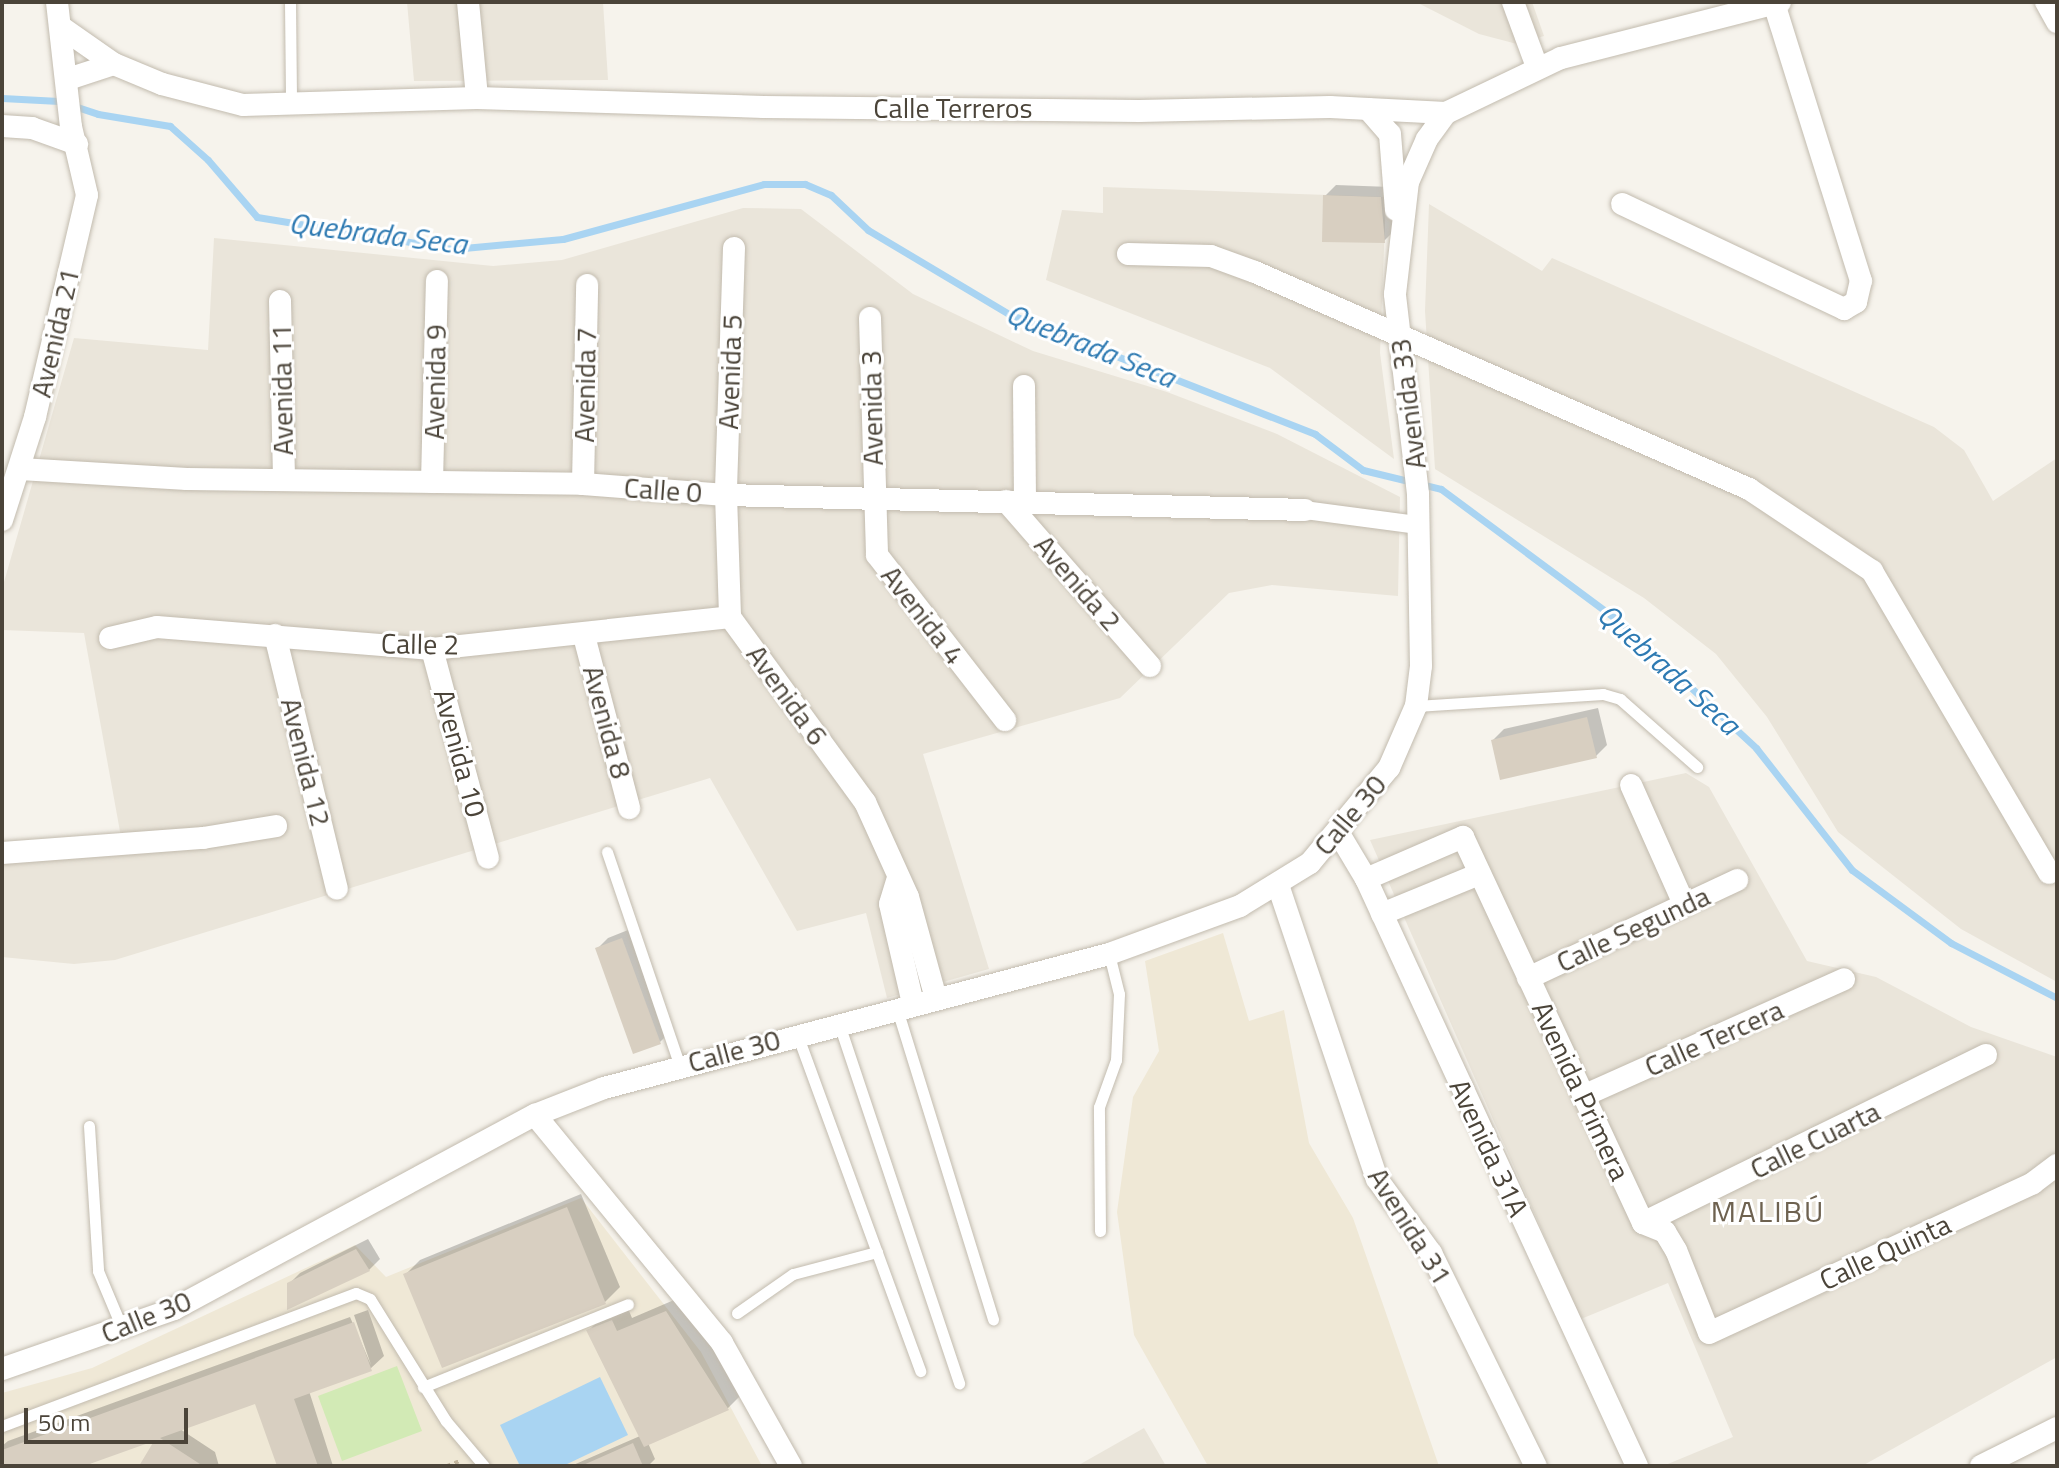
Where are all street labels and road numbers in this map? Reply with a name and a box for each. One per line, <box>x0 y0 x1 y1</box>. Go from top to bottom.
street label: Calle Terreros <box>873 91 1033 125</box>
street label: Avenida 21 <box>24 265 86 401</box>
street label: Avenida 5 <box>711 314 749 430</box>
street label: Avenida 11 <box>264 324 300 456</box>
street label: Avenida 9 <box>417 324 453 440</box>
street label: Avenida 7 <box>567 327 603 443</box>
street label: Avenida 33 <box>1383 337 1433 471</box>
street label: Avenida 3 <box>854 350 890 466</box>
street label: Calle 0 <box>623 471 703 509</box>
street label: Avenida 2 <box>1027 528 1129 638</box>
street label: Avenida 4 <box>874 559 972 671</box>
street label: Calle 2 <box>381 627 459 661</box>
street label: Avenida 6 <box>739 638 835 752</box>
street label: Avenida 8 <box>576 662 638 782</box>
street label: Avenida 10 <box>427 685 493 821</box>
street label: Avenida 12 <box>274 694 338 830</box>
street label: Calle 30 <box>1307 768 1393 862</box>
street label: Calle Segunda <box>1551 879 1715 979</box>
street label: Calle Tercera <box>1640 993 1788 1083</box>
street label: Avenida Primera <box>1525 996 1637 1186</box>
street label: Calle 30 <box>684 1023 784 1079</box>
street label: Avenida 31A <box>1443 1074 1535 1222</box>
street label: Calle Cuarta <box>1745 1094 1885 1186</box>
street label: Avenida 31 <box>1361 1162 1459 1290</box>
street label: Calle Quinta <box>1814 1207 1956 1297</box>
street label: Calle 30 <box>96 1284 196 1350</box>

